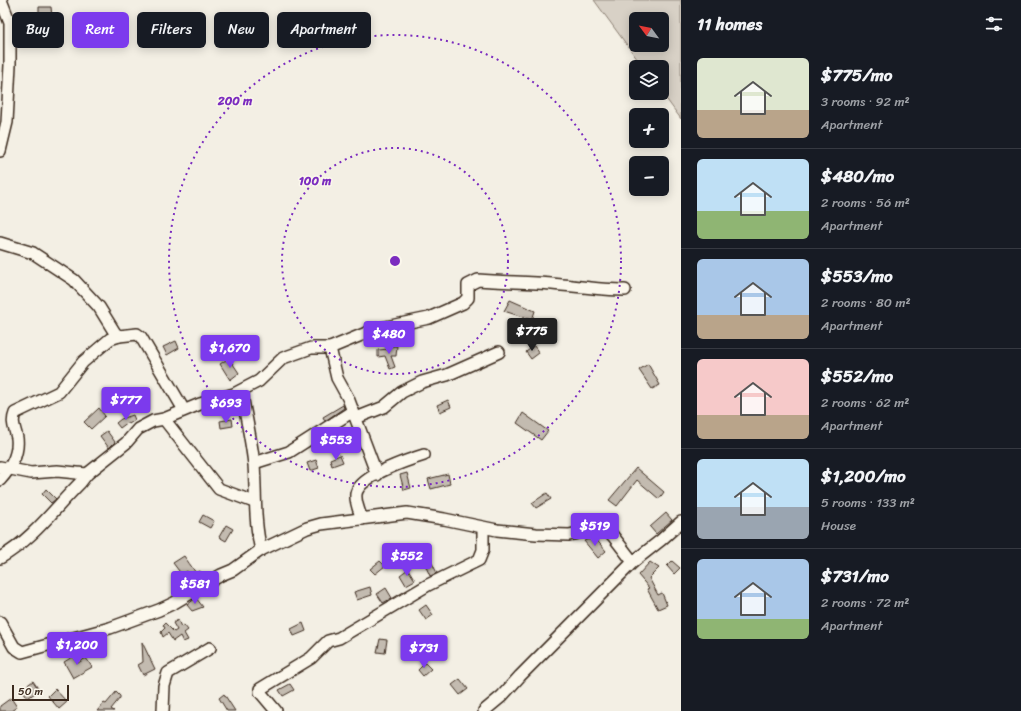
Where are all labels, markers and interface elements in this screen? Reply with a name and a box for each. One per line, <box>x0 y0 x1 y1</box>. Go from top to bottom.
text: 11 homes <box>697 9 762 39</box>
chip: Buy <box>12 12 64 48</box>
chip: Rent <box>72 12 129 48</box>
chip: Filters <box>137 12 206 48</box>
chip: New <box>214 12 269 48</box>
chip: Apartment <box>277 12 371 48</box>
north arrow <box>629 12 669 52</box>
map controls <box>629 12 669 196</box>
icon: filters <box>983 13 1005 35</box>
button: layers <box>629 60 669 100</box>
text: $775/mo <box>821 60 892 90</box>
icon: home <box>729 74 777 122</box>
text: 200 m <box>217 90 253 112</box>
text: 3 rooms · 92 m² <box>821 90 910 113</box>
button: + <box>629 108 669 148</box>
text: Apartment <box>821 113 882 136</box>
button: − <box>629 156 669 196</box>
text: $480/mo <box>821 161 894 191</box>
text: 100 m <box>299 170 332 192</box>
icon: home <box>729 175 777 223</box>
text: 2 rooms · 56 m² <box>821 191 910 214</box>
text: Apartment <box>821 214 882 237</box>
centre of rings <box>388 254 402 268</box>
text: $553/mo <box>821 261 893 291</box>
icon: home <box>729 275 777 323</box>
text: 2 rooms · 80 m² <box>821 291 911 314</box>
text: Apartment <box>821 314 882 337</box>
pin: $775 <box>508 318 556 352</box>
text: $775 <box>516 319 548 342</box>
pin: $480 <box>365 321 413 355</box>
text: $480 <box>373 322 405 345</box>
pin: $1,670 <box>197 335 263 369</box>
text: $1,670 <box>210 336 250 359</box>
text: $552/mo <box>821 361 893 391</box>
icon: home <box>729 375 777 423</box>
pin: $777 <box>102 387 150 421</box>
text: $777 <box>110 388 142 411</box>
pin: $693 <box>202 390 250 424</box>
text: $693 <box>210 391 242 414</box>
text: 2 rooms · 62 m² <box>821 391 909 414</box>
text: Apartment <box>821 414 882 437</box>
pin: $553 <box>312 427 360 461</box>
text: $553 <box>320 428 352 451</box>
text: $1,200/mo <box>821 461 906 491</box>
icon: home <box>729 475 777 523</box>
text: 5 rooms · 133 m² <box>821 491 915 514</box>
pin: $519 <box>571 513 619 547</box>
text: $519 <box>580 514 610 537</box>
text: House <box>821 514 856 537</box>
pin: $552 <box>383 543 431 577</box>
text: $552 <box>391 544 423 567</box>
text: $731/mo <box>821 561 889 591</box>
pin: $581 <box>171 571 219 605</box>
text: $581 <box>180 572 210 595</box>
icon: home <box>729 575 777 623</box>
text: 2 rooms · 72 m² <box>821 591 909 614</box>
text: Apartment <box>821 614 882 637</box>
pin: $1,200 <box>44 632 110 666</box>
text: $1,200 <box>56 633 98 656</box>
pin: $731 <box>400 635 448 669</box>
text: $731 <box>410 636 438 659</box>
text: 50 m <box>18 682 43 701</box>
scale bar <box>12 683 69 702</box>

